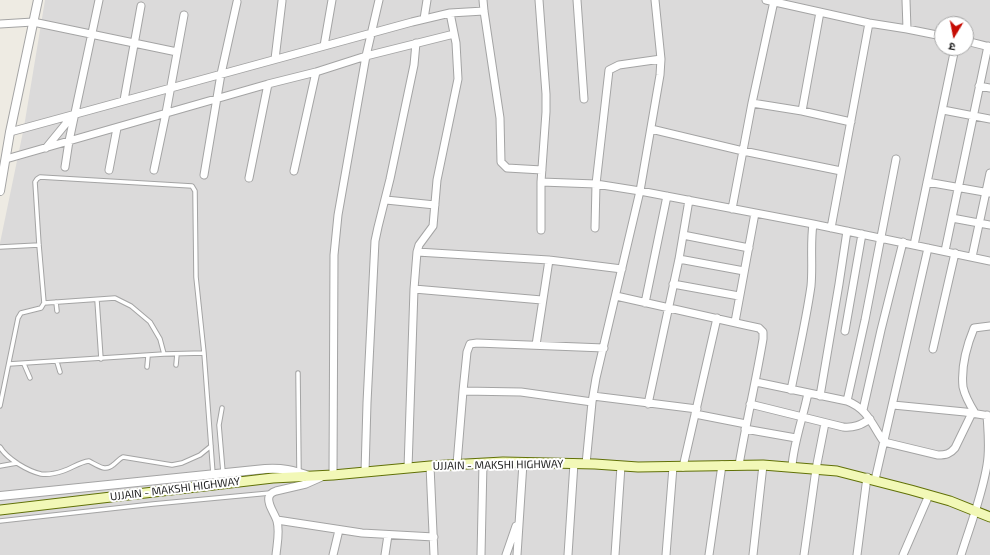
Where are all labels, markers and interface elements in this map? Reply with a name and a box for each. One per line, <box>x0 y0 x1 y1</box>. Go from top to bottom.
north arrow <box>934 16 974 56</box>
text: उ <box>948 40 956 54</box>
street label: UJJAIN - MAKSHI HIGHWAY <box>432 457 564 473</box>
street label: UJJAIN - MAKSHI HIGHWAY <box>109 474 241 504</box>

